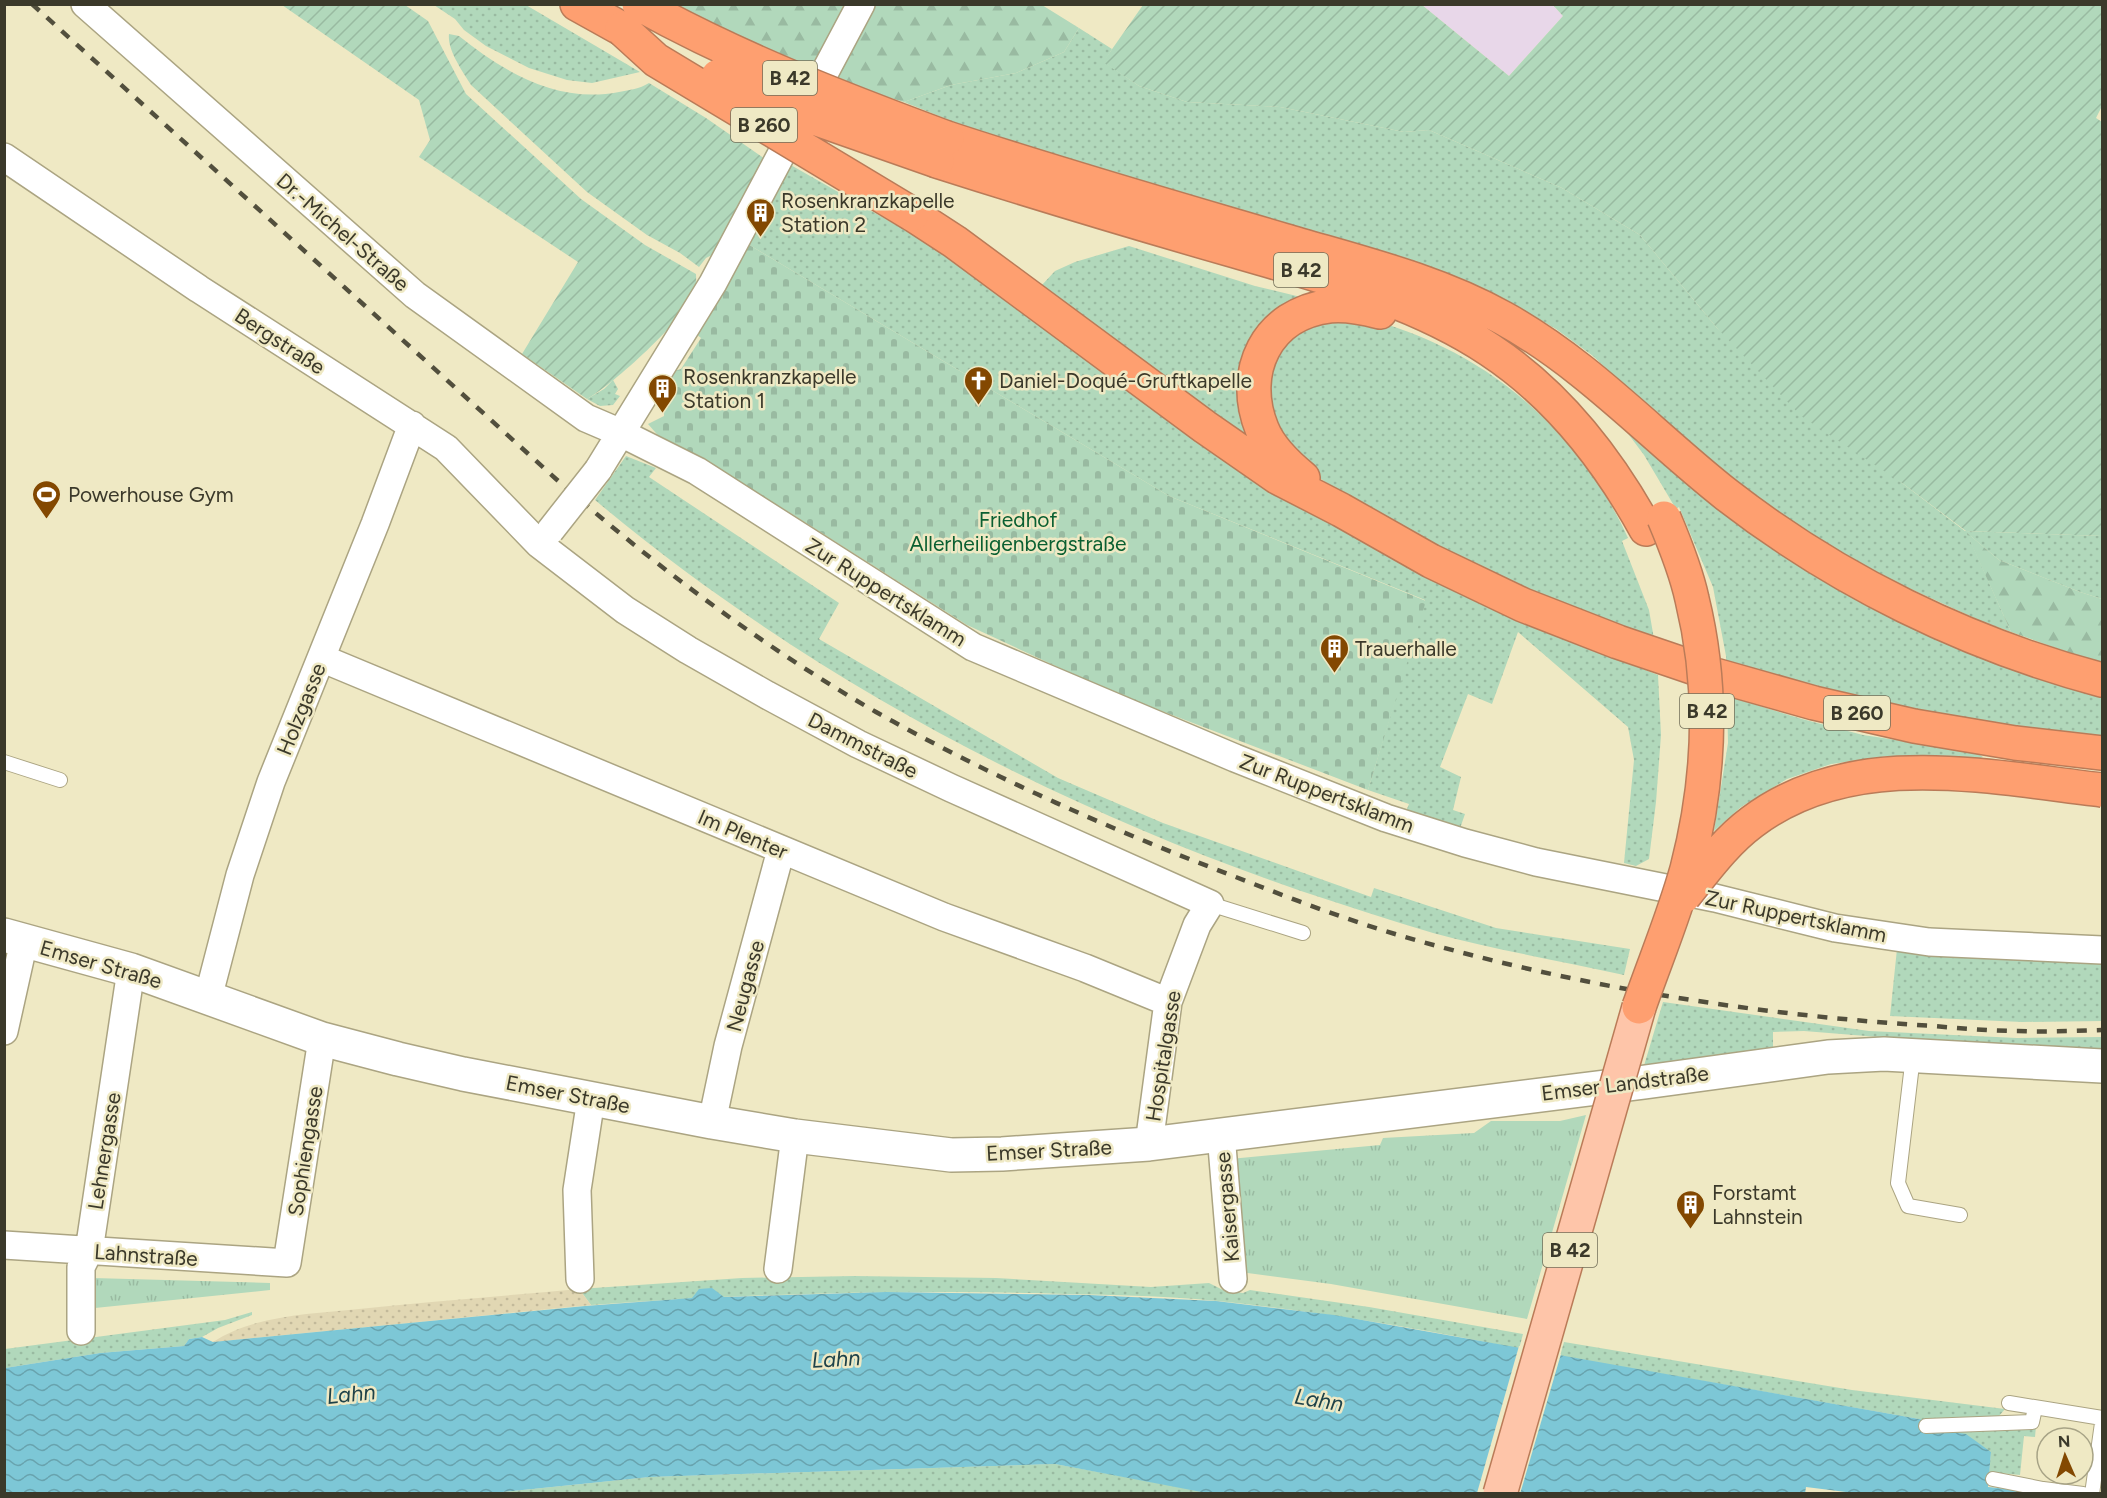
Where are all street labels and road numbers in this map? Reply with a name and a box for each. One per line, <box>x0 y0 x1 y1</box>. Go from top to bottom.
road number: B 42 <box>763 61 817 95</box>
road number: B 260 <box>731 108 797 142</box>
street label: Dr.-Michel-Straße <box>272 168 414 296</box>
road number: B 42 <box>1274 253 1328 287</box>
street label: Bergstraße <box>230 303 330 379</box>
street label: Zur Ruppertsklamm <box>801 532 971 652</box>
street label: Holzgasse <box>271 659 331 759</box>
road number: B 42 <box>1680 694 1734 728</box>
road number: B 260 <box>1824 696 1890 730</box>
street label: Dammstraße <box>804 707 922 783</box>
street label: Zur Ruppertsklamm <box>1236 748 1418 838</box>
street label: Im Plenter <box>694 804 792 864</box>
street label: Zur Ruppertsklamm <box>1703 885 1889 947</box>
street label: Emser Straße <box>37 935 165 993</box>
street label: Neugasse <box>721 938 769 1034</box>
street label: Hospitalgasse <box>1140 989 1186 1123</box>
street label: Emser Landstraße <box>1540 1060 1710 1106</box>
street label: Emser Straße <box>504 1070 632 1118</box>
street label: Sophiengasse <box>282 1084 328 1218</box>
street label: Lehnergasse <box>82 1091 126 1211</box>
street label: Emser Straße <box>986 1134 1112 1166</box>
street label: Kaisergasse <box>1210 1151 1244 1263</box>
road number: B 42 <box>1543 1233 1597 1267</box>
street label: Lahnstraße <box>93 1239 199 1271</box>

